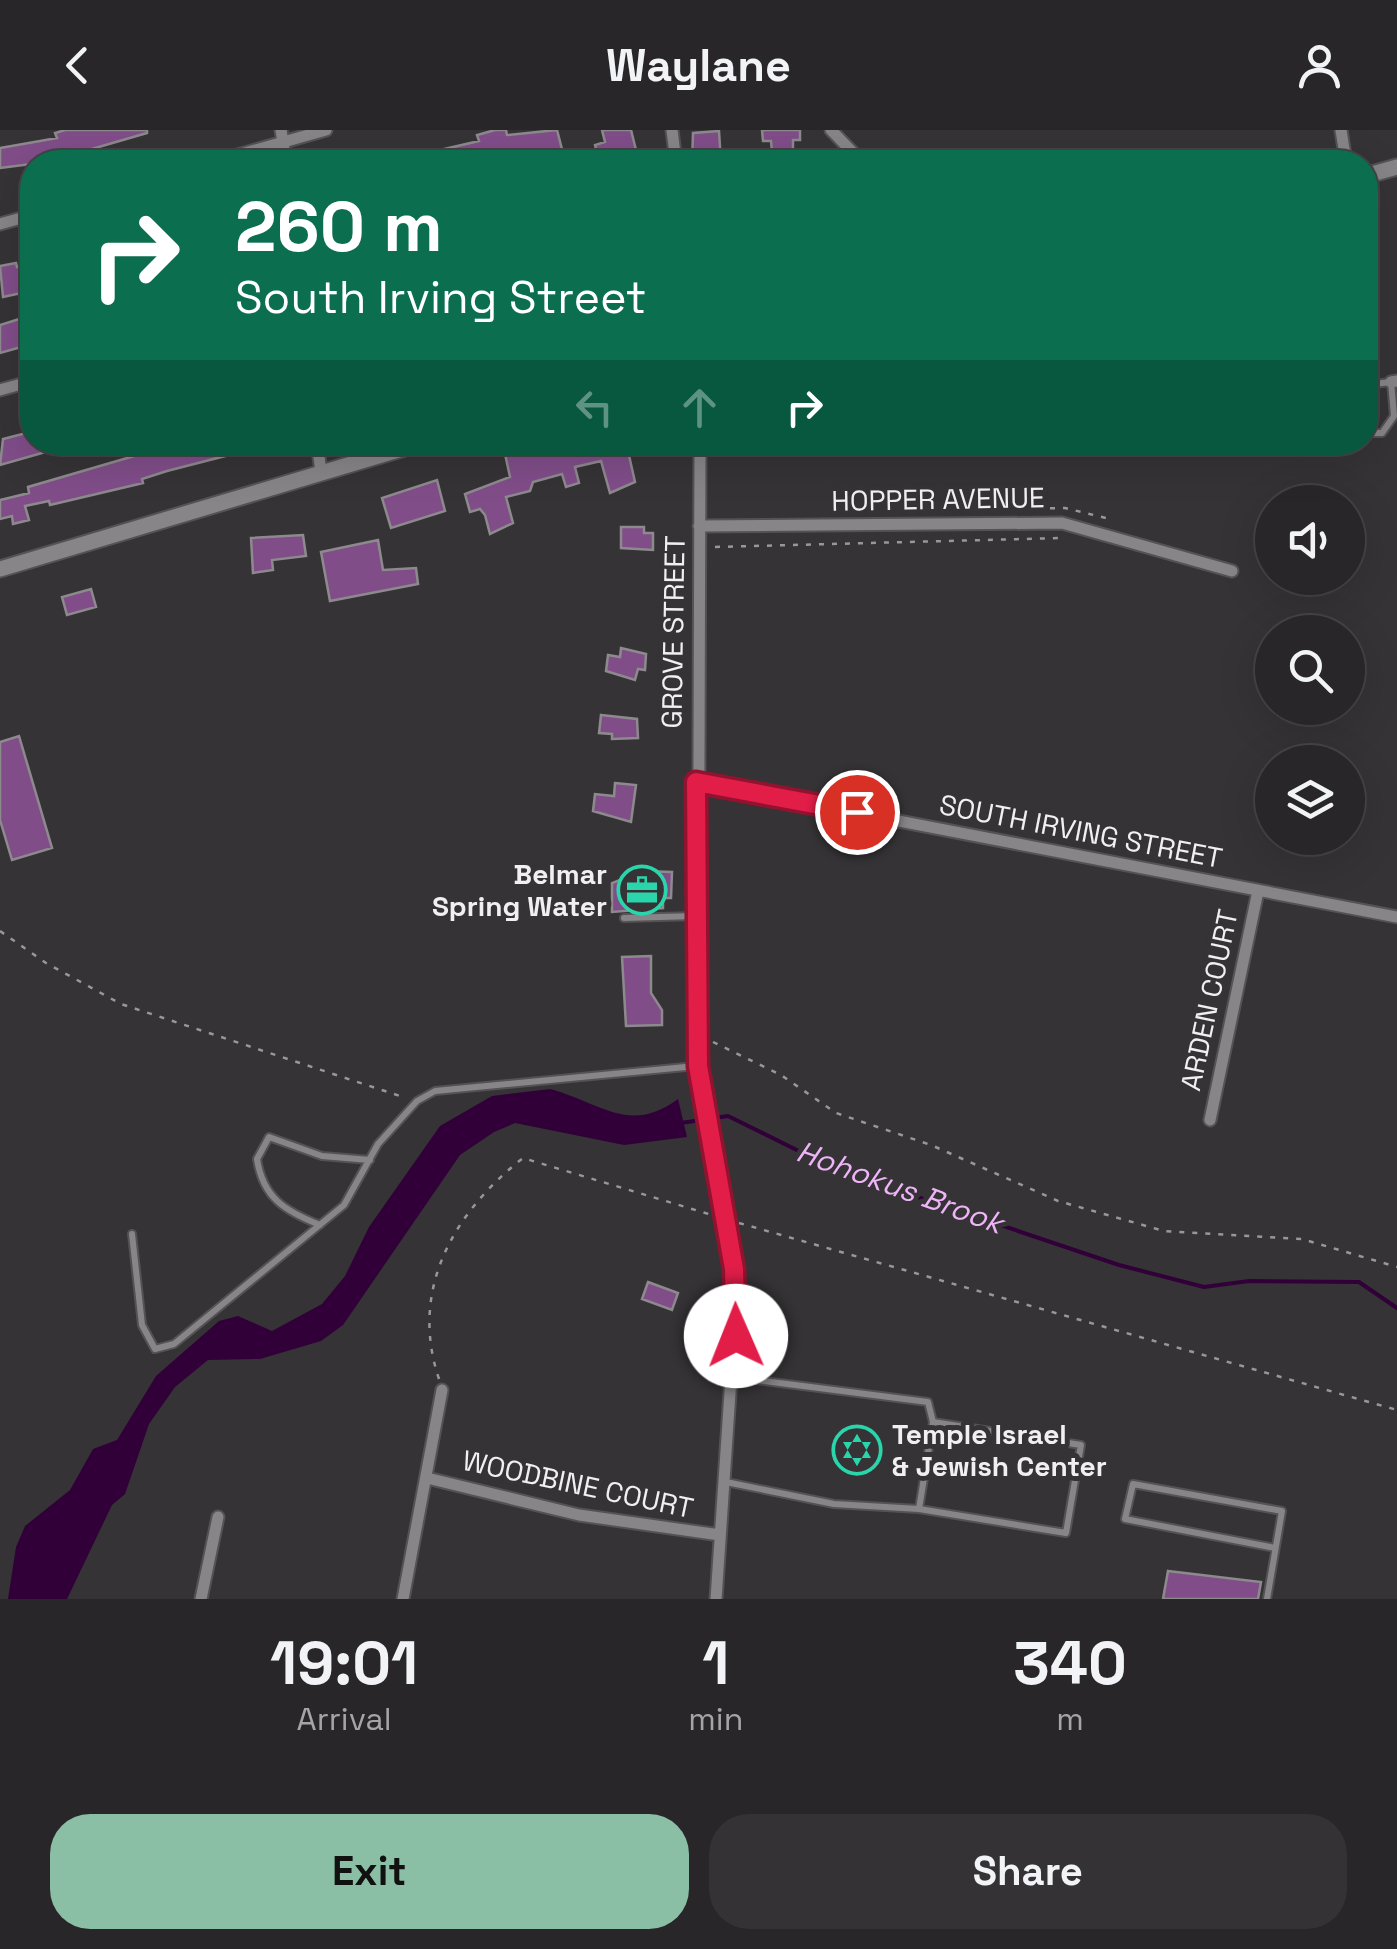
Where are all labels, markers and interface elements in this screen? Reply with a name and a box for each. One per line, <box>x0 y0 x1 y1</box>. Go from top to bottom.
text: Waylane <box>606 37 791 94</box>
icon: back <box>50 38 105 93</box>
icon: person <box>1292 38 1347 93</box>
text: 260 m <box>235 182 443 271</box>
icon: right <box>70 190 200 320</box>
text: South Irving Street <box>235 269 647 326</box>
icon: left <box>567 380 622 435</box>
icon: ahead <box>672 380 727 435</box>
icon: right <box>777 380 832 435</box>
street label: HOPPER AVENUE <box>831 479 1045 519</box>
map controls <box>1255 485 1365 855</box>
button: sound <box>1255 485 1365 595</box>
street label: GROVE STREET <box>653 535 693 729</box>
button: search <box>1255 615 1365 725</box>
button: layers <box>1255 745 1365 855</box>
pin <box>815 770 900 855</box>
icon: arrive <box>830 785 885 840</box>
street label: SOUTH IRVING STREET <box>936 786 1226 876</box>
place label: Belmar Spring Water <box>432 856 607 924</box>
office icon: Belmar Spring Water <box>616 864 668 916</box>
street label: ARDEN COURT <box>1172 906 1246 1094</box>
water label: Hohokus Brook <box>791 1132 1011 1243</box>
position arrow <box>684 1284 788 1388</box>
place label: Temple Israel & Jewish Center <box>892 1416 1107 1484</box>
synagogue icon: Temple Israel & Jewish Center <box>831 1424 883 1476</box>
street label: WOODBINE COURT <box>459 1442 697 1526</box>
text: 19:01 <box>270 1625 418 1702</box>
text: 1 <box>702 1625 729 1702</box>
text: 340 <box>1013 1625 1127 1702</box>
text: Arrival <box>297 1699 392 1739</box>
text: min <box>688 1699 743 1739</box>
text: m <box>1056 1699 1084 1739</box>
button: Exit <box>50 1814 689 1929</box>
button: Share <box>709 1814 1347 1929</box>

